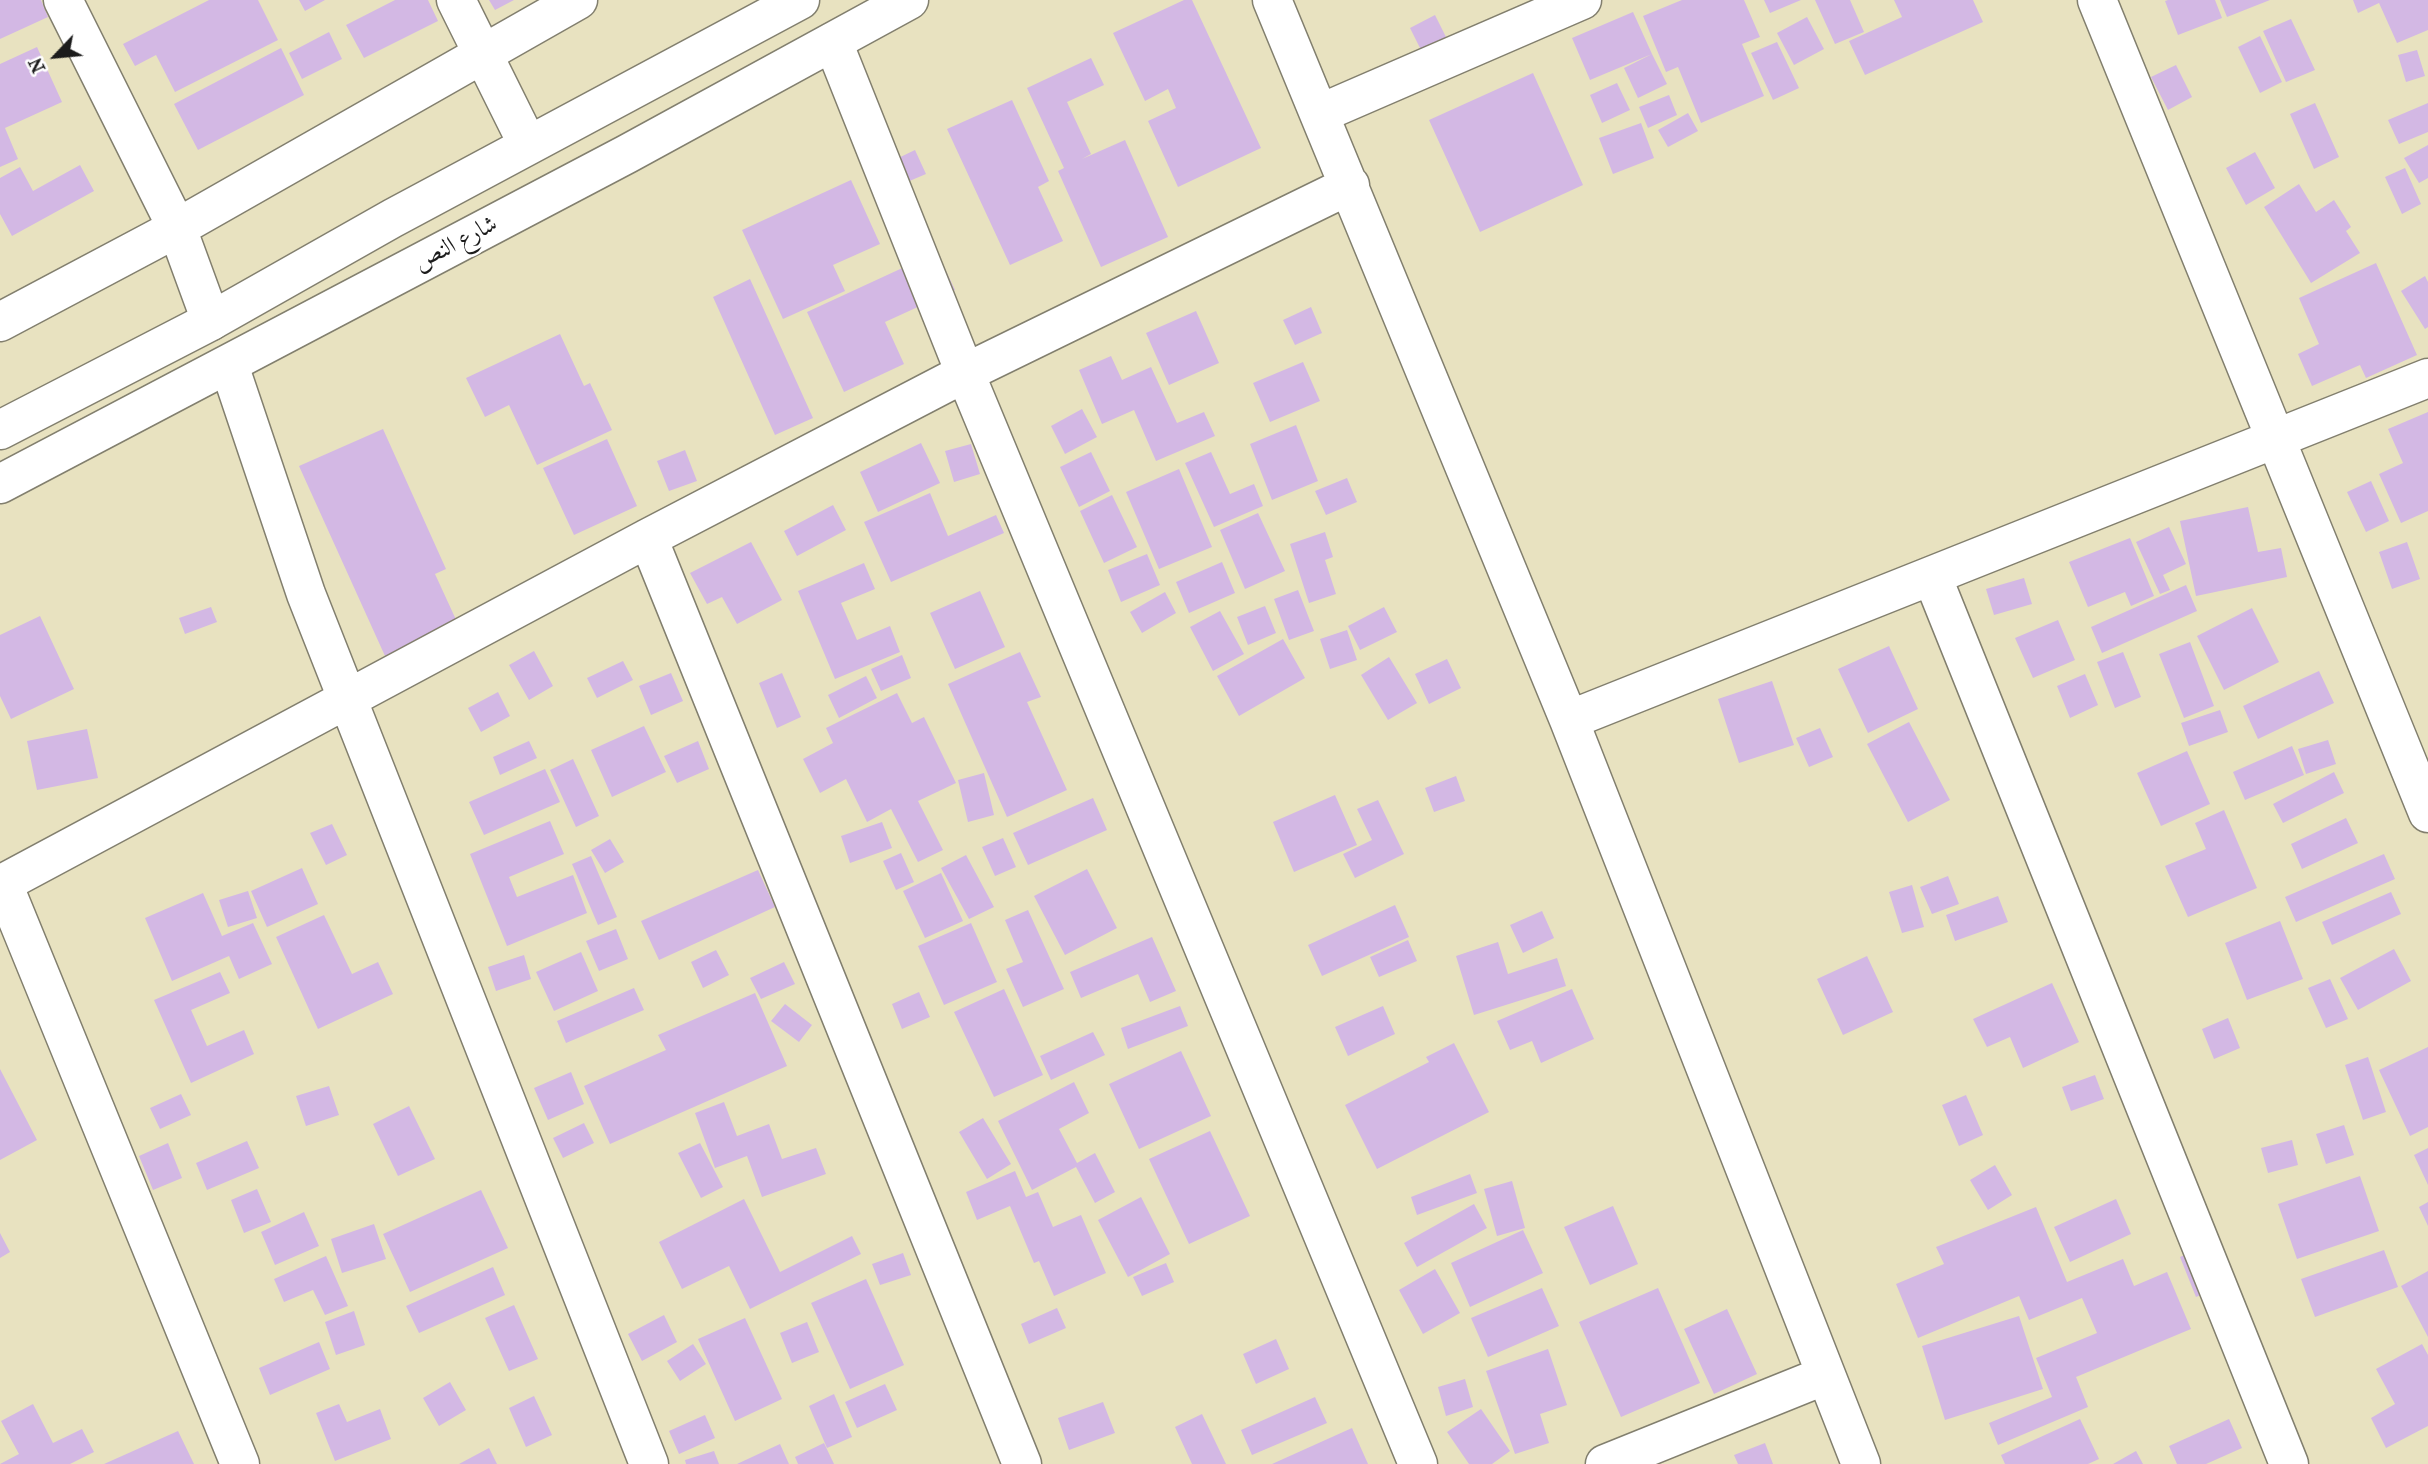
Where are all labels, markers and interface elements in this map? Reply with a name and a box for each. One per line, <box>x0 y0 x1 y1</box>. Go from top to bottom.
north arrow <box>21 21 91 91</box>
text: N <box>24 54 50 77</box>
street label: شارع النص <box>409 210 503 278</box>

